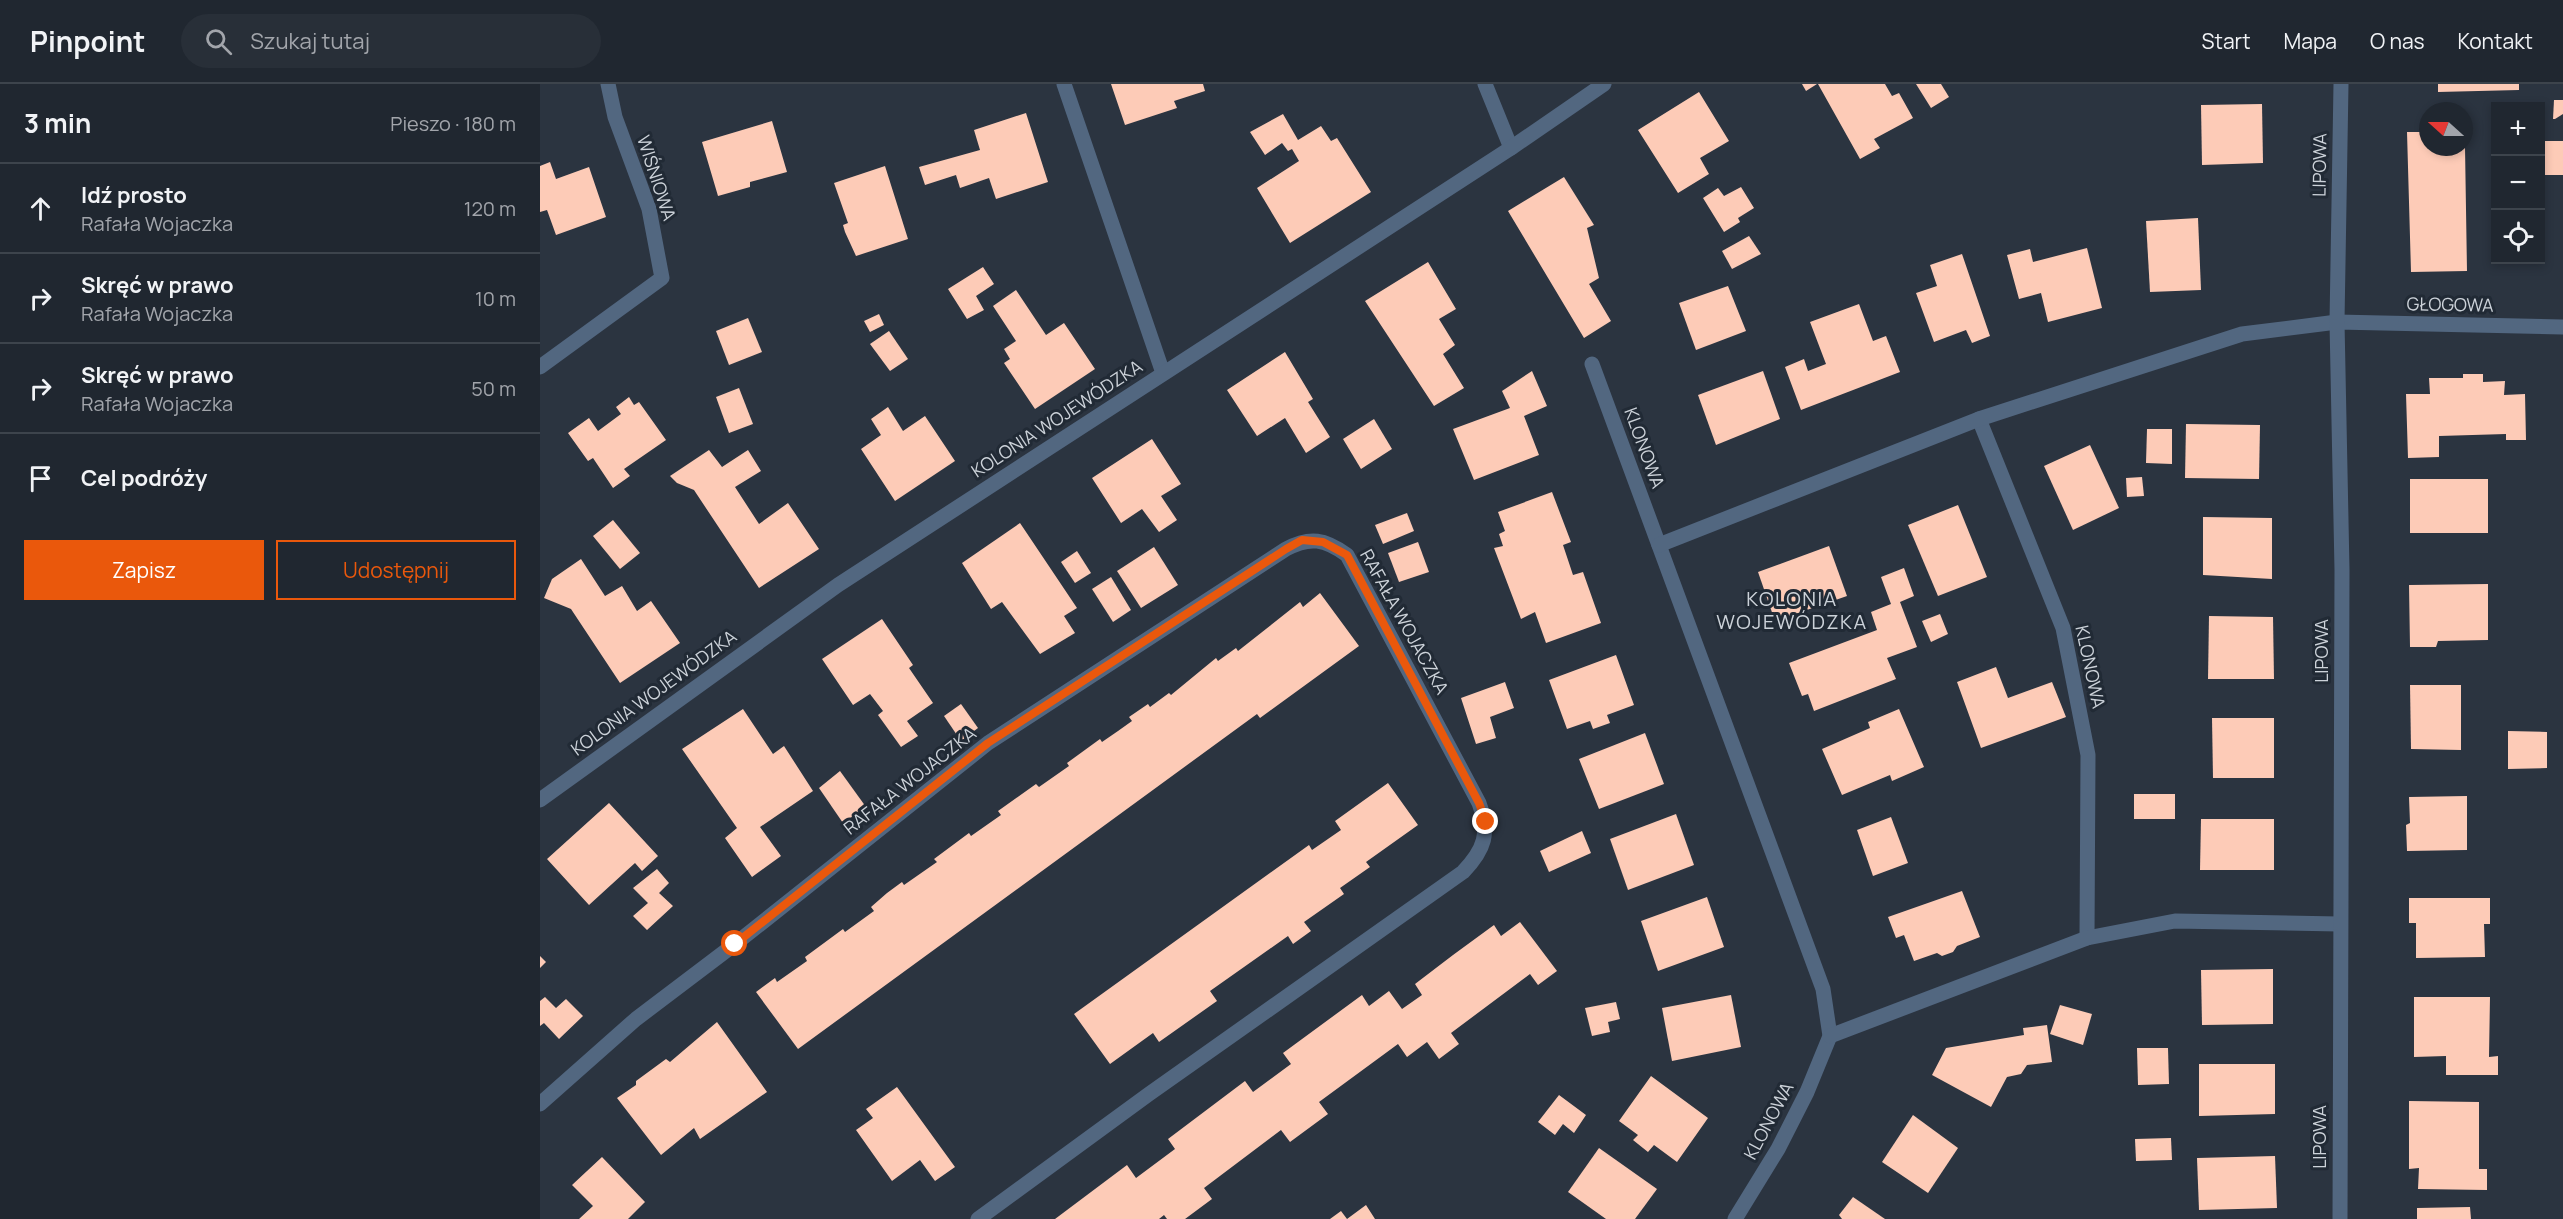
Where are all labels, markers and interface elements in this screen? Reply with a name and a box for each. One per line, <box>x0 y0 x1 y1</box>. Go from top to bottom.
search box <box>181 14 601 68</box>
text: Pinpoint <box>30 22 145 60</box>
icon: search <box>202 25 235 58</box>
text: Szukaj tutaj <box>250 26 370 56</box>
text: Start <box>2202 27 2251 55</box>
text: Mapa <box>2284 27 2337 55</box>
text: O nas <box>2370 27 2425 55</box>
text: Kontakt <box>2458 27 2533 55</box>
north arrow <box>2419 102 2473 156</box>
map controls <box>2491 102 2545 264</box>
button: + <box>2491 102 2545 156</box>
text: 3 min <box>24 105 91 141</box>
text: Pieszo · 180 m <box>390 110 516 137</box>
street label: WIŚNIOWA <box>632 132 682 224</box>
street label: LIPOWA <box>2306 132 2332 197</box>
button: − <box>2491 156 2545 210</box>
text: Idź prosto <box>81 180 187 210</box>
icon: ahead <box>24 192 57 225</box>
text: 120 m <box>464 195 516 222</box>
text: Rafała Wojaczka <box>81 210 233 237</box>
button: locate <box>2491 210 2545 264</box>
text: Skręć w prawo <box>81 270 234 300</box>
icon: right <box>24 282 57 315</box>
text: 10 m <box>475 285 516 312</box>
street label: GŁOGOWA <box>2406 291 2494 317</box>
text: Rafała Wojaczka <box>81 300 233 327</box>
street label: KOLONIA WOJEWÓDZKA <box>966 354 1147 482</box>
text: Skręć w prawo <box>81 360 234 390</box>
icon: right <box>24 372 57 405</box>
text: 50 m <box>471 375 516 402</box>
text: Rafała Wojaczka <box>81 390 233 417</box>
street label: KLONOWA <box>1619 404 1671 492</box>
icon: arrive <box>24 462 57 495</box>
text: Cel podróży <box>81 463 207 493</box>
button: Zapisz <box>24 540 264 600</box>
button: Udostępnij <box>276 540 516 600</box>
street label: RAFAŁA WOJACZKA <box>1355 545 1455 699</box>
district label: KOLONIA WOJEWÓDZKA <box>1716 585 1868 635</box>
street label: LIPOWA <box>2309 619 2333 683</box>
street label: KLONOWA <box>2070 623 2112 711</box>
street label: KOLONIA WOJEWÓDZKA <box>566 624 742 760</box>
street label: RAFAŁA WOJACZKA <box>838 721 981 840</box>
route end <box>1472 808 1498 834</box>
route start <box>721 930 747 956</box>
street label: KLONOWA <box>1738 1077 1799 1163</box>
street label: LIPOWA <box>2307 1105 2331 1169</box>

